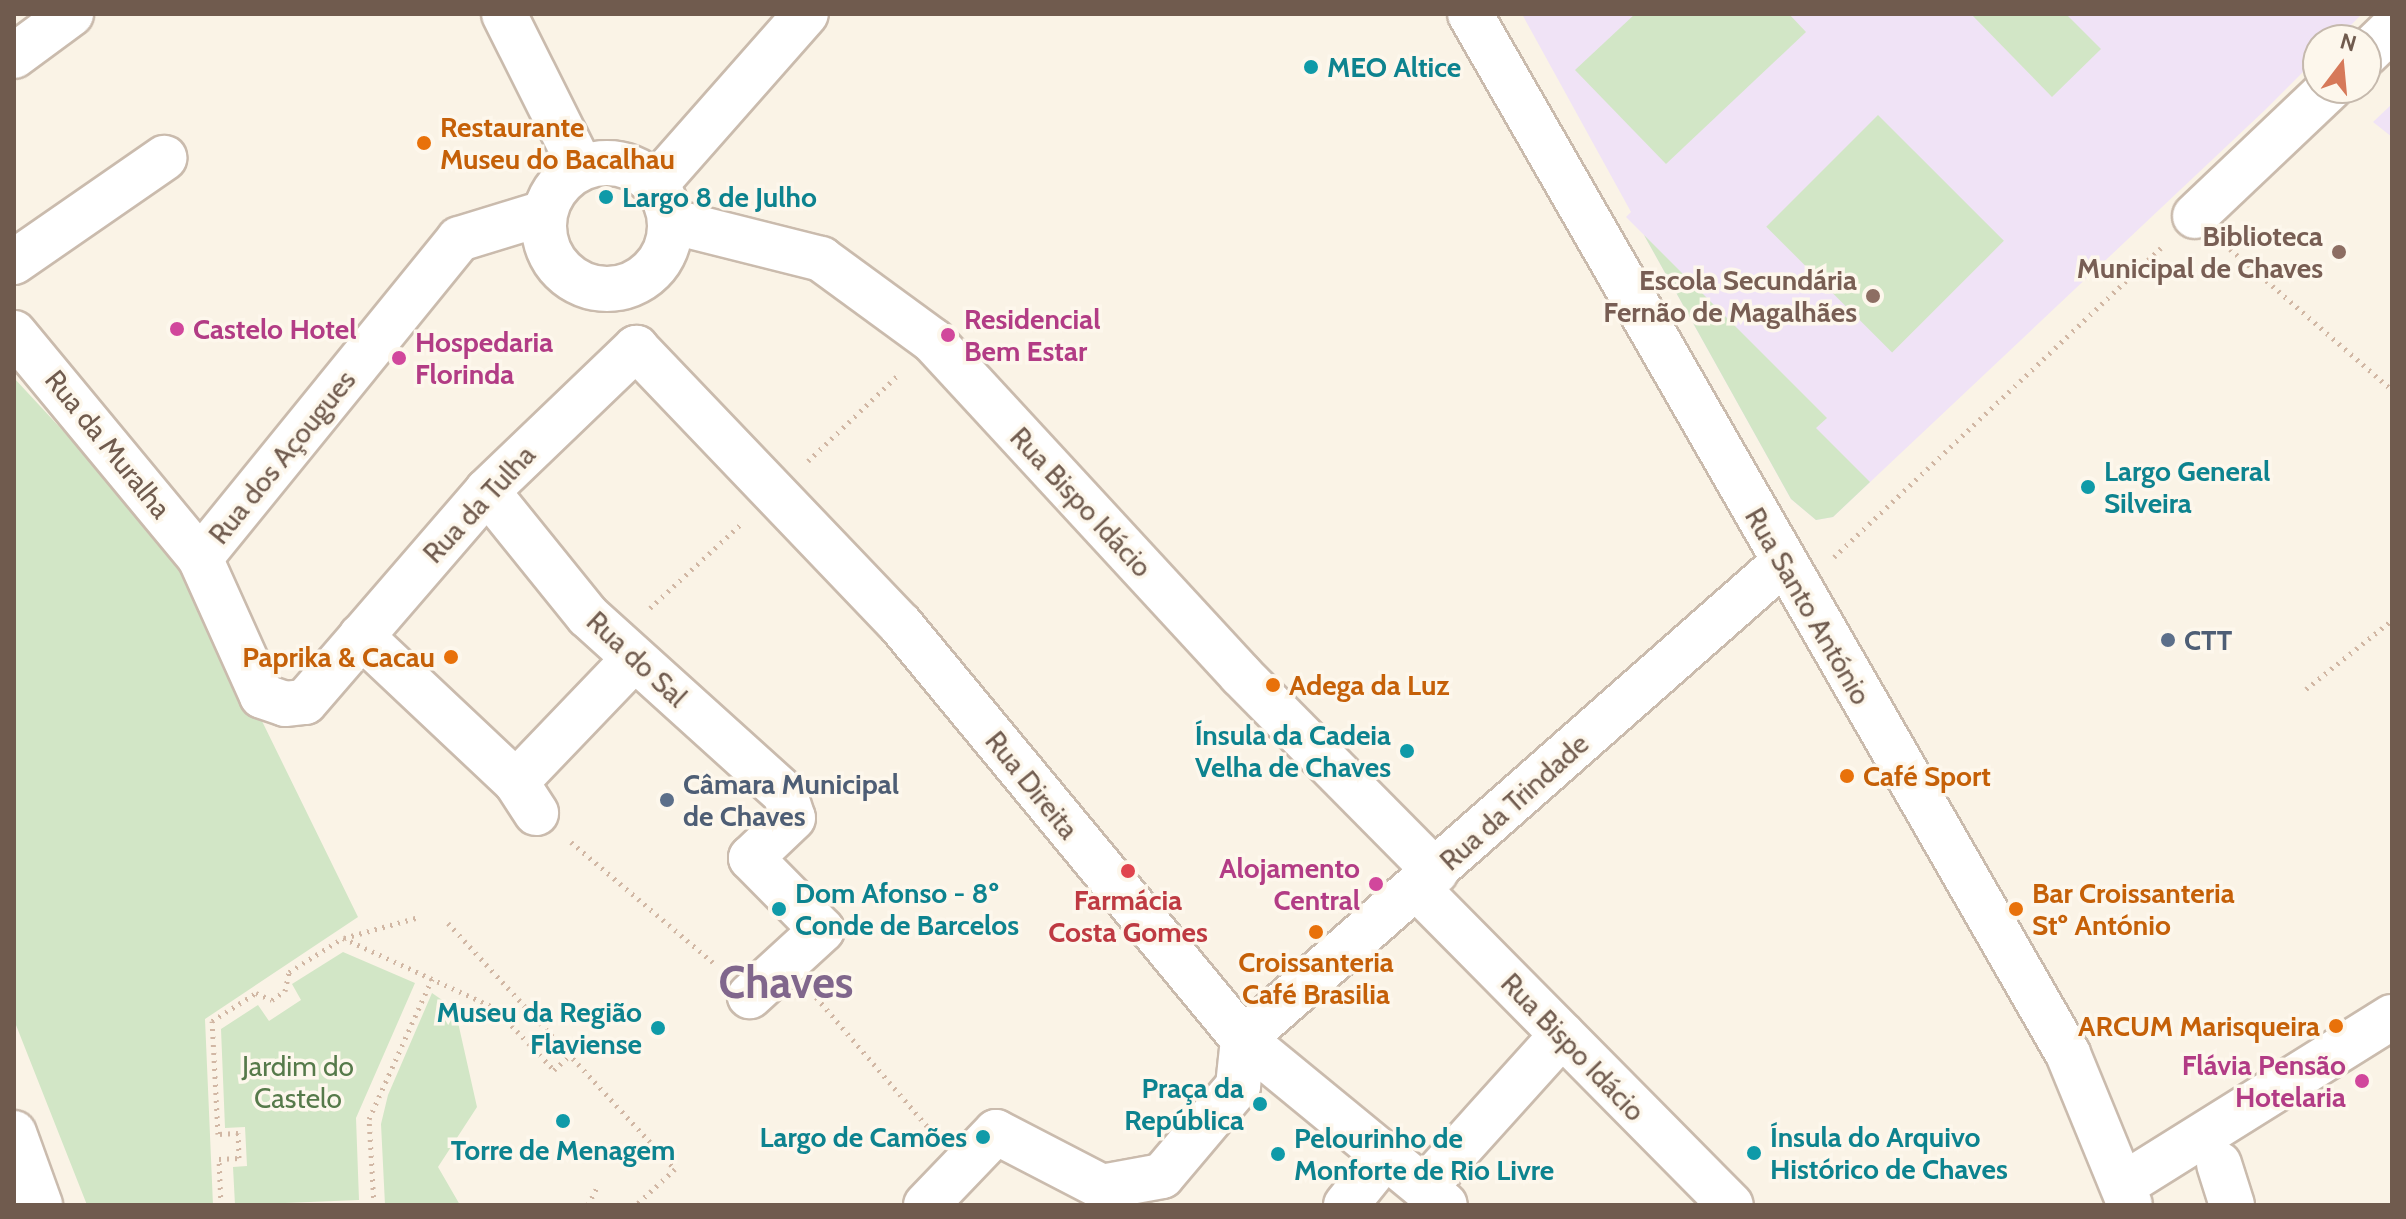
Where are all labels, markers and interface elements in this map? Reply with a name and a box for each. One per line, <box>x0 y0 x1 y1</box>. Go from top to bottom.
north arrow <box>2302 24 2382 104</box>
text: N <box>2337 27 2359 57</box>
place label: MEO Altice <box>1327 50 1461 84</box>
marker: MEO Altice <box>1302 58 1320 76</box>
place label: Restaurante Museu do Bacalhau <box>440 110 675 176</box>
marker: Restaurante Museu do Bacalhau <box>415 134 433 152</box>
place label: Largo 8 de Julho <box>622 180 817 214</box>
marker: Largo 8 de Julho <box>597 188 615 206</box>
place label: Biblioteca Municipal de Chaves <box>2077 219 2323 285</box>
marker: Biblioteca Municipal de Chaves <box>2330 243 2348 261</box>
place label: Escola Secundária Fernão de Magalhães <box>1603 263 1857 329</box>
marker: Escola Secundária Fernão de Magalhães <box>1864 287 1882 305</box>
place label: Residencial Bem Estar <box>964 302 1101 368</box>
place label: Castelo Hotel <box>193 312 357 346</box>
marker: Castelo Hotel <box>168 320 186 338</box>
place label: Hospedaria Florinda <box>415 325 553 391</box>
marker: Residencial Bem Estar <box>939 326 957 344</box>
marker: Hospedaria Florinda <box>390 349 408 367</box>
street label: Rua da Muralha <box>38 363 178 525</box>
street label: Rua dos Açougues <box>202 363 362 551</box>
street label: Rua Bispo Idácio <box>1003 420 1159 584</box>
street label: Rua da Tulha <box>416 438 542 570</box>
place label: Largo General Silveira <box>2104 454 2270 520</box>
marker: Largo General Silveira <box>2079 478 2097 496</box>
street label: Rua Santo António <box>1738 502 1878 710</box>
street label: Rua do Sal <box>580 604 694 714</box>
place label: CTT <box>2184 623 2232 657</box>
marker: CTT <box>2159 631 2177 649</box>
place label: Paprika & Cacau <box>242 640 435 674</box>
marker: Paprika & Cacau <box>442 648 460 666</box>
place label: Adega da Luz <box>1289 668 1450 702</box>
marker: Adega da Luz <box>1264 676 1282 694</box>
place label: Ínsula da Cadeia Velha de Chaves <box>1195 718 1391 784</box>
street label: Rua Direita <box>978 724 1086 846</box>
street label: Rua da Trindade <box>1433 727 1595 877</box>
marker: Ínsula da Cadeia Velha de Chaves <box>1398 742 1416 760</box>
place label: Café Sport <box>1863 759 1991 793</box>
place label: Câmara Municipal de Chaves <box>683 767 899 833</box>
marker: Café Sport <box>1838 767 1856 785</box>
marker: Câmara Municipal de Chaves <box>658 791 676 809</box>
place label: Alojamento Central <box>1219 851 1360 917</box>
marker: Farmácia Costa Gomes <box>1119 862 1137 880</box>
marker: Alojamento Central <box>1367 875 1385 893</box>
place label: Dom Afonso - 8º Conde de Barcelos <box>795 876 1019 942</box>
place label: Bar Croissanteria Stº António <box>2032 876 2235 942</box>
place label: Farmácia Costa Gomes <box>1048 883 1208 949</box>
marker: Dom Afonso - 8º Conde de Barcelos <box>770 900 788 918</box>
marker: Bar Croissanteria Stº António <box>2007 900 2025 918</box>
marker: Croissanteria Café Brasilia <box>1307 923 1325 941</box>
place label: Croissanteria Café Brasilia <box>1238 945 1394 1011</box>
district label: Chaves <box>719 957 853 1009</box>
street label: Rua Bispo Idácio <box>1494 966 1652 1128</box>
place label: Museu da Região Flaviense <box>437 995 642 1061</box>
place label: ARCUM Marisqueira <box>2078 1009 2320 1043</box>
marker: ARCUM Marisqueira <box>2327 1017 2345 1035</box>
marker: Museu da Região Flaviense <box>649 1019 667 1037</box>
place label: Flávia Pensão Hotelaria <box>2182 1048 2346 1114</box>
park label: Jardim do Castelo <box>242 1049 354 1115</box>
place label: Praça da República <box>1124 1071 1244 1137</box>
marker: Flávia Pensão Hotelaria <box>2353 1072 2371 1090</box>
marker: Praça da República <box>1251 1095 1269 1113</box>
marker: Torre de Menagem <box>554 1112 572 1130</box>
place label: Largo de Camões <box>759 1120 967 1154</box>
place label: Ínsula do Arquivo Histórico de Chaves <box>1770 1120 2008 1186</box>
place label: Pelourinho de Monforte de Rio Livre <box>1294 1121 1554 1187</box>
marker: Largo de Camões <box>974 1128 992 1146</box>
place label: Torre de Menagem <box>451 1133 675 1167</box>
marker: Ínsula do Arquivo Histórico de Chaves <box>1745 1144 1763 1162</box>
marker: Pelourinho de Monforte de Rio Livre <box>1269 1145 1287 1163</box>

